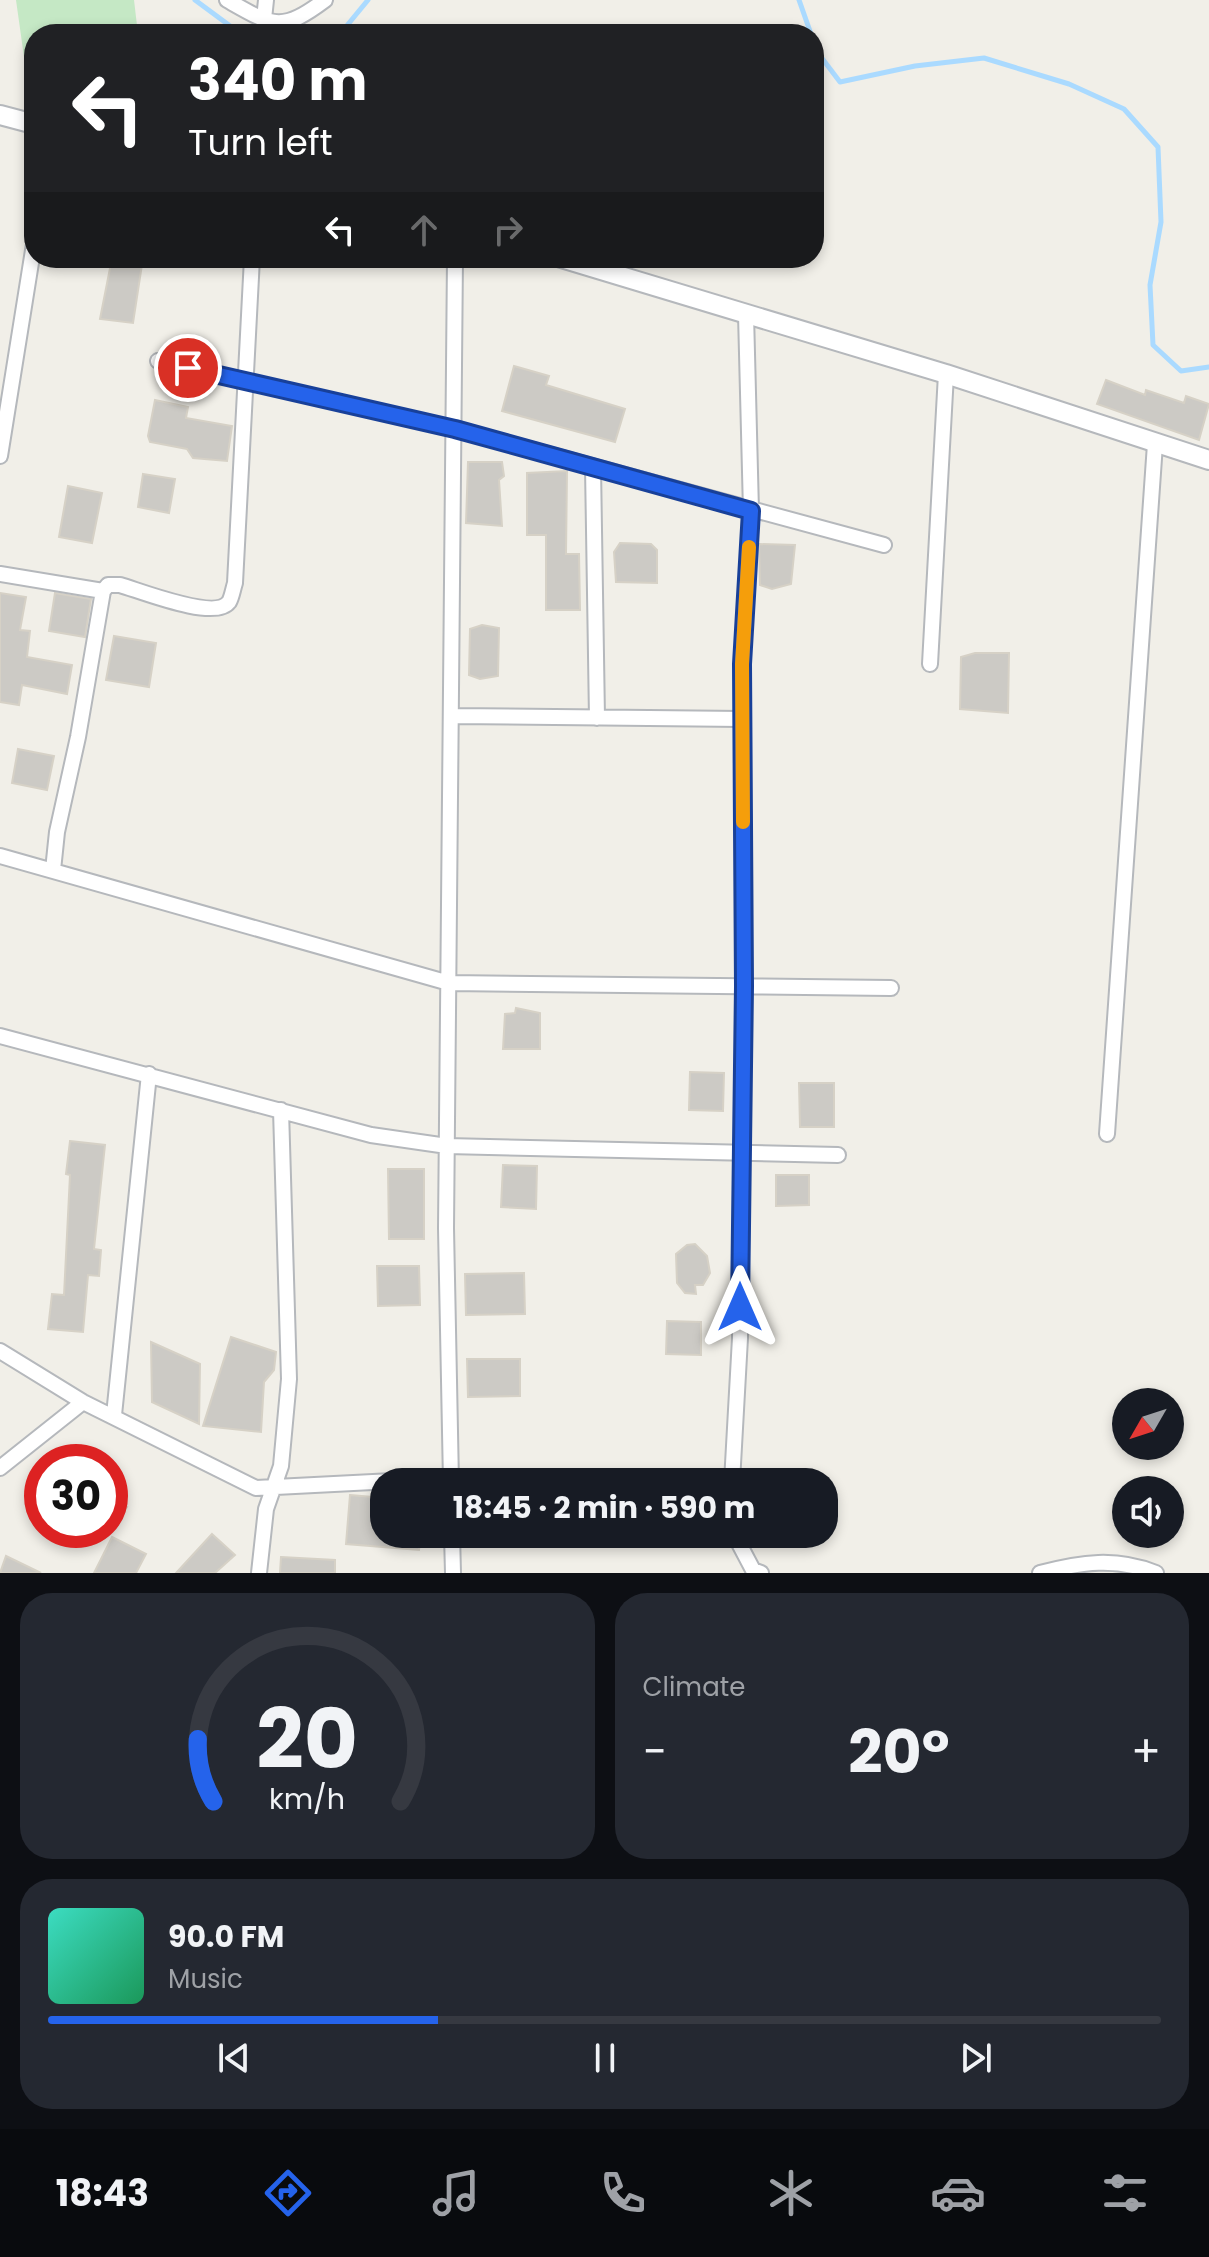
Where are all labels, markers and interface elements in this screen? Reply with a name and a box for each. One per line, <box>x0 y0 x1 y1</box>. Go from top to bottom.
text: 340 m <box>188 41 367 120</box>
icon: left <box>56 56 160 160</box>
text: Turn left <box>188 117 333 168</box>
icon: left <box>318 208 362 252</box>
icon: ahead <box>402 208 446 252</box>
icon: right <box>486 208 530 252</box>
pin <box>154 334 222 402</box>
icon: arrive <box>166 346 210 390</box>
position arrow <box>698 1265 782 1349</box>
north arrow <box>1112 1388 1184 1460</box>
map controls <box>1112 1388 1184 1548</box>
speed limit sign: 30 <box>24 1444 128 1548</box>
button: sound <box>1112 1476 1184 1548</box>
text: 18:45 · 2 min · 590 m <box>453 1486 755 1529</box>
text: Climate <box>643 1669 745 1705</box>
text: 20 <box>256 1681 358 1797</box>
text: 20° <box>848 1710 949 1794</box>
text: − <box>643 1721 667 1782</box>
text: + <box>1131 1721 1161 1782</box>
text: km/h <box>269 1779 345 1819</box>
text: 90.0 FM <box>168 1915 284 1958</box>
text: Music <box>168 1961 243 1997</box>
icon: previous <box>212 2036 256 2080</box>
icon: pause <box>583 2036 627 2080</box>
icon: next <box>954 2036 998 2080</box>
icon: directions <box>260 2165 316 2221</box>
icon: music <box>428 2165 484 2221</box>
icon: phone <box>595 2165 651 2221</box>
icon: climate <box>763 2165 819 2221</box>
icon: car <box>930 2165 986 2221</box>
icon: filters <box>1097 2165 1153 2221</box>
text: 18:43 <box>56 2168 149 2219</box>

